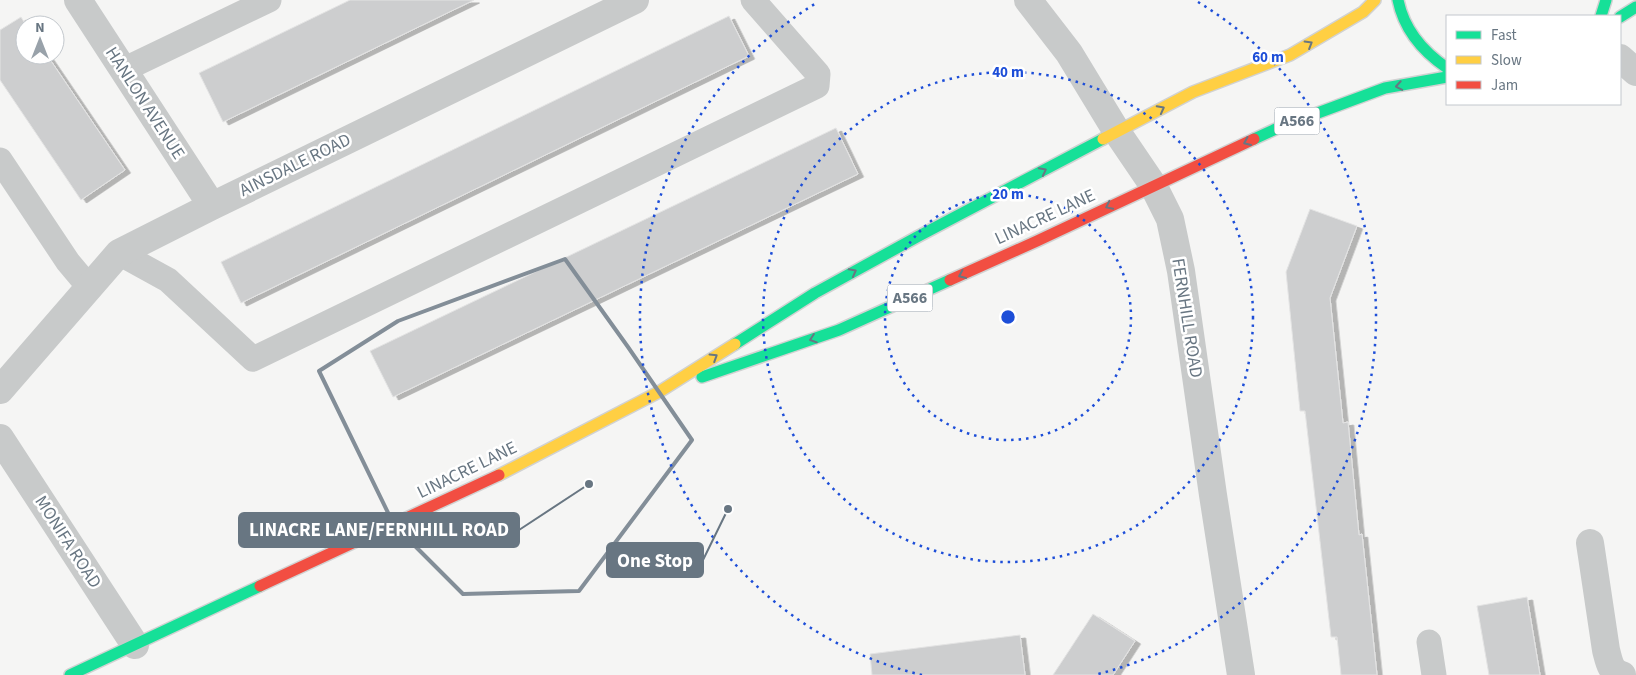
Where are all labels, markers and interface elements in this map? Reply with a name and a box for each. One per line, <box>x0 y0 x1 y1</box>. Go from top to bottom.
north arrow <box>15 15 65 65</box>
legend <box>1446 15 1621 105</box>
text: N <box>35 18 45 38</box>
text: Fast <box>1491 25 1517 46</box>
one-way arrow <box>1304 40 1313 50</box>
street label: HANLON AVENUE <box>99 42 191 164</box>
text: 60 m <box>1252 47 1284 68</box>
text: Slow <box>1491 50 1522 71</box>
text: 40 m <box>992 62 1024 83</box>
text: Jam <box>1491 75 1518 96</box>
one-way arrow <box>1395 80 1404 90</box>
one-way arrow <box>1155 106 1164 116</box>
road number: A566 <box>1274 108 1320 134</box>
street label: AINSDALE ROAD <box>235 127 355 203</box>
one-way arrow <box>1243 135 1252 146</box>
one-way arrow <box>1037 167 1046 177</box>
street label: LINACRE LANE <box>991 183 1099 251</box>
text: 20 m <box>992 184 1024 205</box>
one-way arrow <box>1105 200 1114 211</box>
street label: FERNHILL ROAD <box>1165 256 1209 380</box>
one-way arrow <box>848 268 857 278</box>
one-way arrow <box>958 268 967 279</box>
road number: A566 <box>888 284 932 312</box>
centre of rings <box>999 308 1017 326</box>
one-way arrow <box>809 333 817 343</box>
one-way arrow <box>709 353 718 363</box>
street label: LINACRE LANE <box>413 435 521 505</box>
street label: MONIFA ROAD <box>29 491 107 593</box>
callout: LINACRE LANE/FERNHILL ROAD <box>239 513 519 547</box>
text: LINACRE LANE/FERNHILL ROAD <box>249 517 509 544</box>
callout: One Stop <box>607 543 703 577</box>
text: One Stop <box>617 548 693 575</box>

